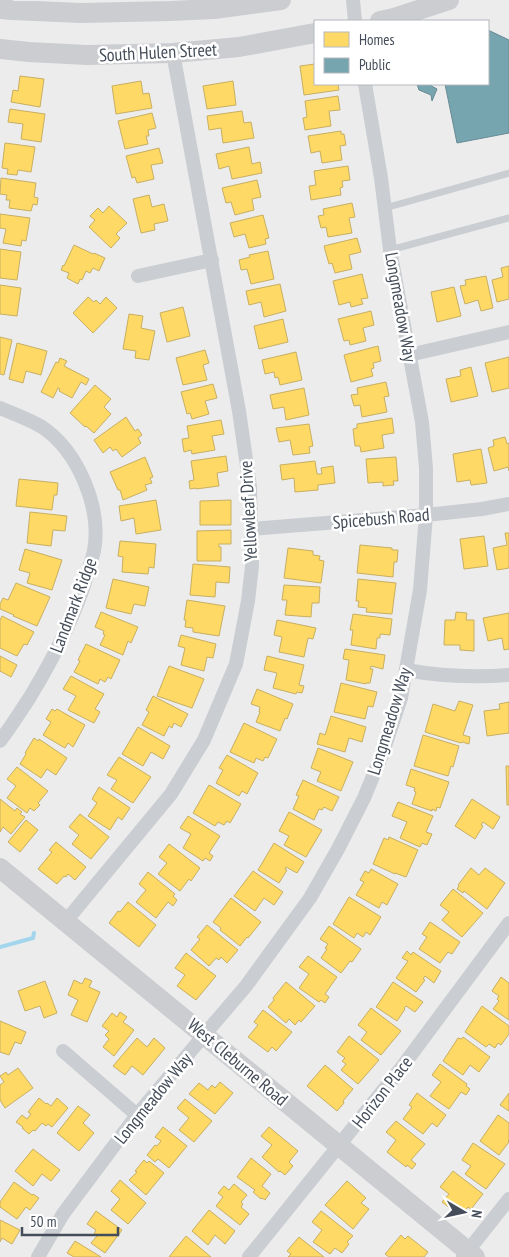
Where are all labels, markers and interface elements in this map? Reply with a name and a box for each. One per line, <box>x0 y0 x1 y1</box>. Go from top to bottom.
legend <box>314 20 489 85</box>
text: Homes <box>359 30 395 49</box>
street label: South Hulen Street <box>98 37 218 67</box>
text: Public <box>359 55 391 74</box>
street label: Longmeadow Way <box>380 250 422 364</box>
street label: Yellowleaf Drive <box>234 460 262 562</box>
street label: Spicebush Road <box>332 502 430 534</box>
street label: Landmark Ridge <box>44 554 102 656</box>
street label: Longmeadow Way <box>362 664 416 778</box>
street label: West Cleburne Road <box>183 1013 293 1111</box>
street label: Longmeadow Way <box>109 1047 197 1148</box>
street label: Horizon Place <box>347 1051 417 1133</box>
north arrow <box>439 1187 489 1237</box>
scale bar <box>22 1204 119 1236</box>
text: N <box>467 1209 486 1219</box>
text: 50 m <box>30 1212 56 1231</box>

